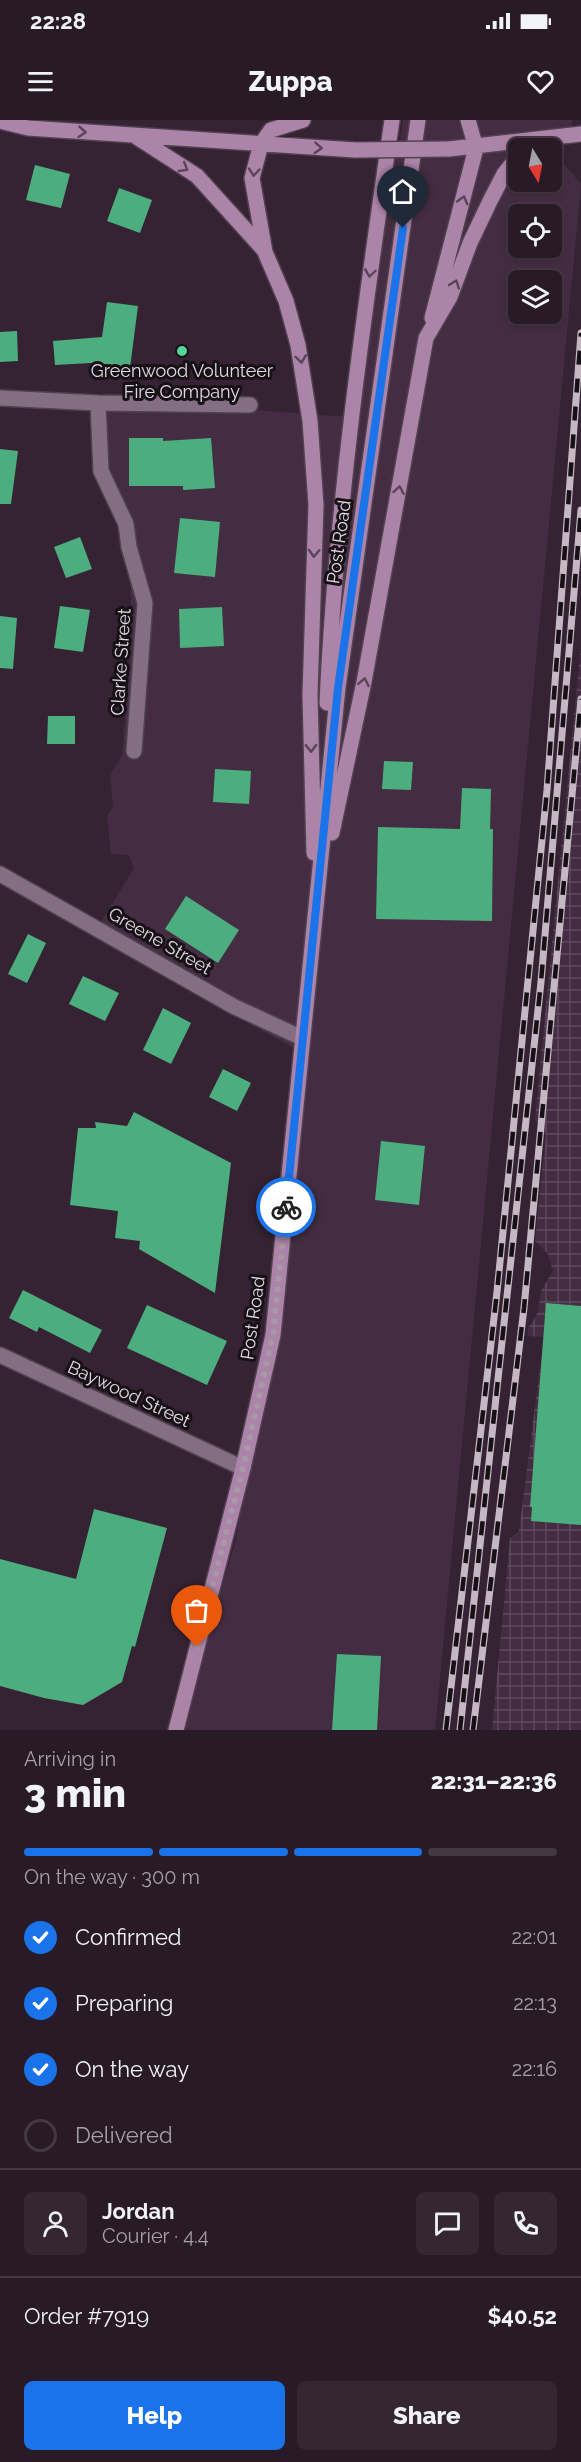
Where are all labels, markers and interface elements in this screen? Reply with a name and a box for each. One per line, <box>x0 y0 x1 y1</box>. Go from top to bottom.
text: 22:28 <box>30 8 86 34</box>
icon: menu <box>24 65 57 98</box>
icon: heart <box>524 65 557 98</box>
text: Zuppa <box>249 66 332 97</box>
one-way arrow <box>77 125 86 138</box>
north arrow <box>508 138 562 192</box>
map controls <box>508 138 562 324</box>
one-way arrow <box>314 141 323 154</box>
one-way arrow <box>178 160 188 172</box>
pin <box>377 166 428 228</box>
one-way arrow <box>248 167 261 176</box>
icon: home <box>386 175 419 208</box>
one-way arrow <box>455 196 468 206</box>
button: locate <box>508 204 562 258</box>
one-way arrow <box>365 268 377 277</box>
button: layers <box>508 270 562 324</box>
one-way arrow <box>448 279 460 290</box>
marker: Greenwood Volunteer Fire Company <box>175 344 189 358</box>
one-way arrow <box>294 355 306 364</box>
place label: Greenwood Volunteer Fire Company <box>91 360 274 402</box>
one-way arrow <box>392 485 405 495</box>
street label: Post Road <box>322 499 355 585</box>
one-way arrow <box>307 549 320 558</box>
street label: Clarke Street <box>106 608 135 716</box>
one-way arrow <box>357 677 370 687</box>
one-way arrow <box>305 744 317 753</box>
street label: Greene Street <box>105 903 216 979</box>
courier <box>256 1177 316 1237</box>
icon: bike <box>270 1191 303 1224</box>
street label: Post Road <box>236 1275 269 1361</box>
street label: Baywood Street <box>65 1356 194 1431</box>
pin <box>171 1585 222 1647</box>
icon: bag <box>180 1594 213 1627</box>
text: Arriving in <box>24 1747 116 1771</box>
text: 22:31–22:36 <box>431 1768 557 1794</box>
text: 3 min <box>24 1770 126 1816</box>
text: On the way · 300 m <box>24 1865 200 1889</box>
icon: check <box>24 1921 57 1954</box>
text: Confirmed <box>75 1924 182 1950</box>
text: 22:01 <box>512 1925 557 1949</box>
icon: check <box>24 1987 57 2020</box>
text: Preparing <box>75 1990 173 2016</box>
text: 22:13 <box>513 1991 557 2015</box>
icon: check <box>24 2053 57 2086</box>
text: On the way <box>75 2056 189 2082</box>
text: 22:16 <box>512 2057 557 2081</box>
text: Delivered <box>75 2122 173 2148</box>
button: person <box>24 2192 87 2255</box>
button: chat <box>416 2192 479 2255</box>
button: phone <box>494 2192 557 2255</box>
text: Jordan <box>102 2198 174 2224</box>
text: Courier · 4.4 <box>102 2224 209 2248</box>
text: Order #7919 <box>24 2303 149 2329</box>
text: $40.52 <box>487 2303 557 2329</box>
button: Help <box>24 2381 285 2450</box>
button: Share <box>297 2381 557 2450</box>

